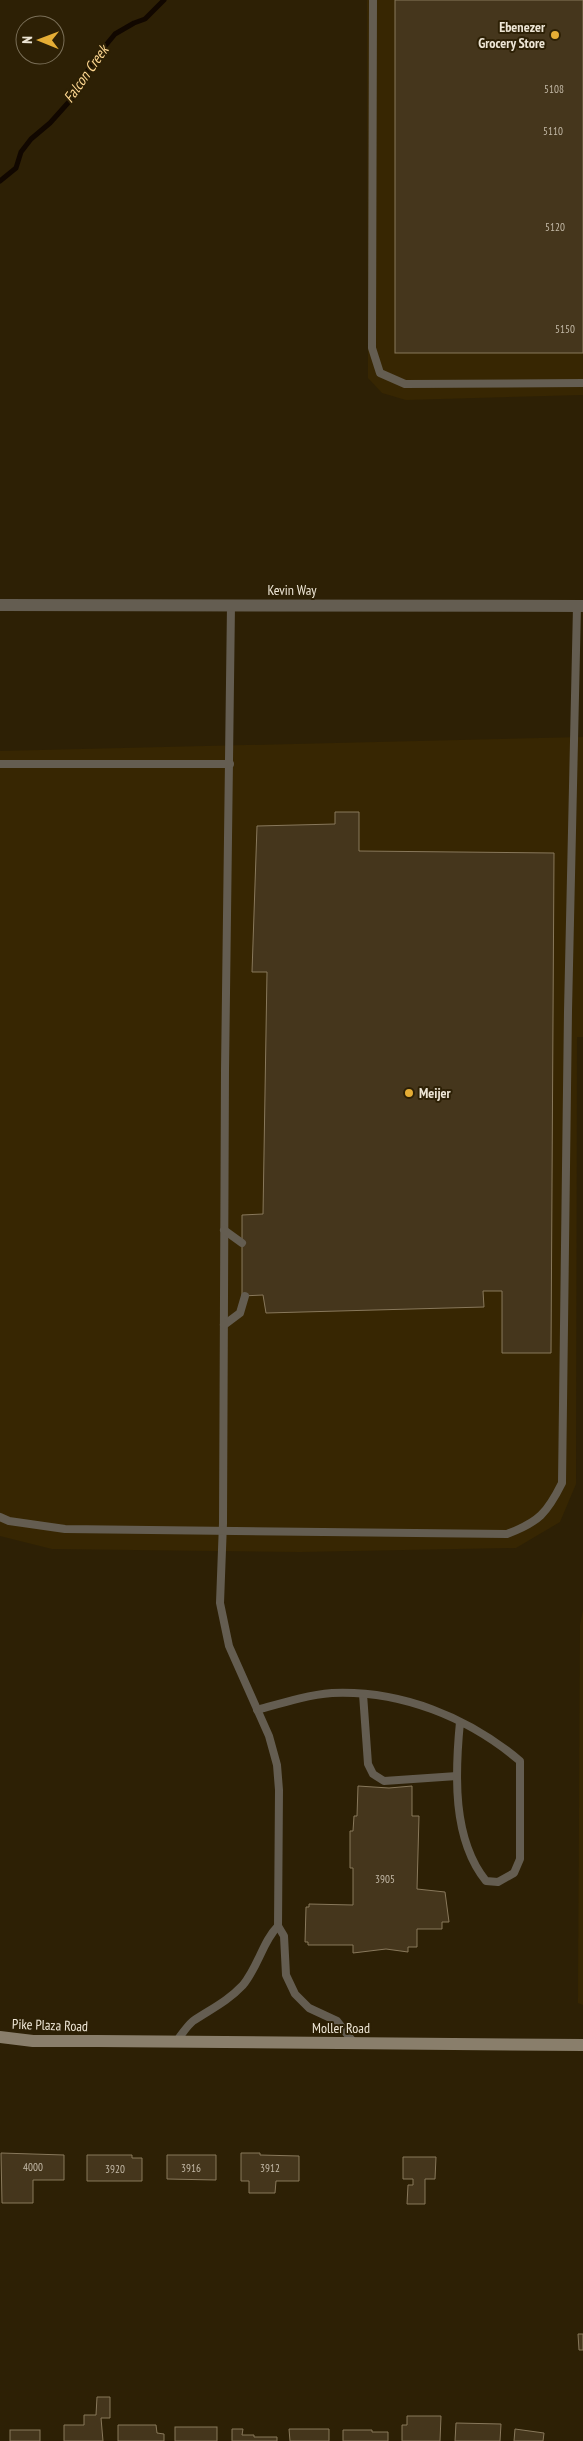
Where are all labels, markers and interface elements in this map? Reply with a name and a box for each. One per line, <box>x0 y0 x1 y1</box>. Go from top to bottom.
north arrow <box>15 15 65 65</box>
place label: Ebenezer Grocery Store <box>478 18 546 52</box>
marker: Ebenezer Grocery Store <box>549 29 561 41</box>
text: N <box>18 36 36 44</box>
water label: Falcon Creek <box>59 39 114 106</box>
house number: 5108 <box>544 82 564 96</box>
house number: 5110 <box>543 124 563 138</box>
house number: 5120 <box>545 220 565 234</box>
house number: 5150 <box>555 322 575 336</box>
street label: Kevin Way <box>267 581 317 599</box>
place label: Meijer <box>419 1084 452 1102</box>
marker: Meijer <box>403 1087 415 1099</box>
house number: 3905 <box>375 1872 395 1886</box>
street label: Pike Plaza Road <box>12 2015 88 2035</box>
street label: Moller Road <box>312 2019 370 2037</box>
house number: 4000 <box>23 2160 43 2174</box>
house number: 3916 <box>181 2161 201 2175</box>
house number: 3912 <box>260 2161 280 2175</box>
house number: 3920 <box>105 2162 125 2176</box>

